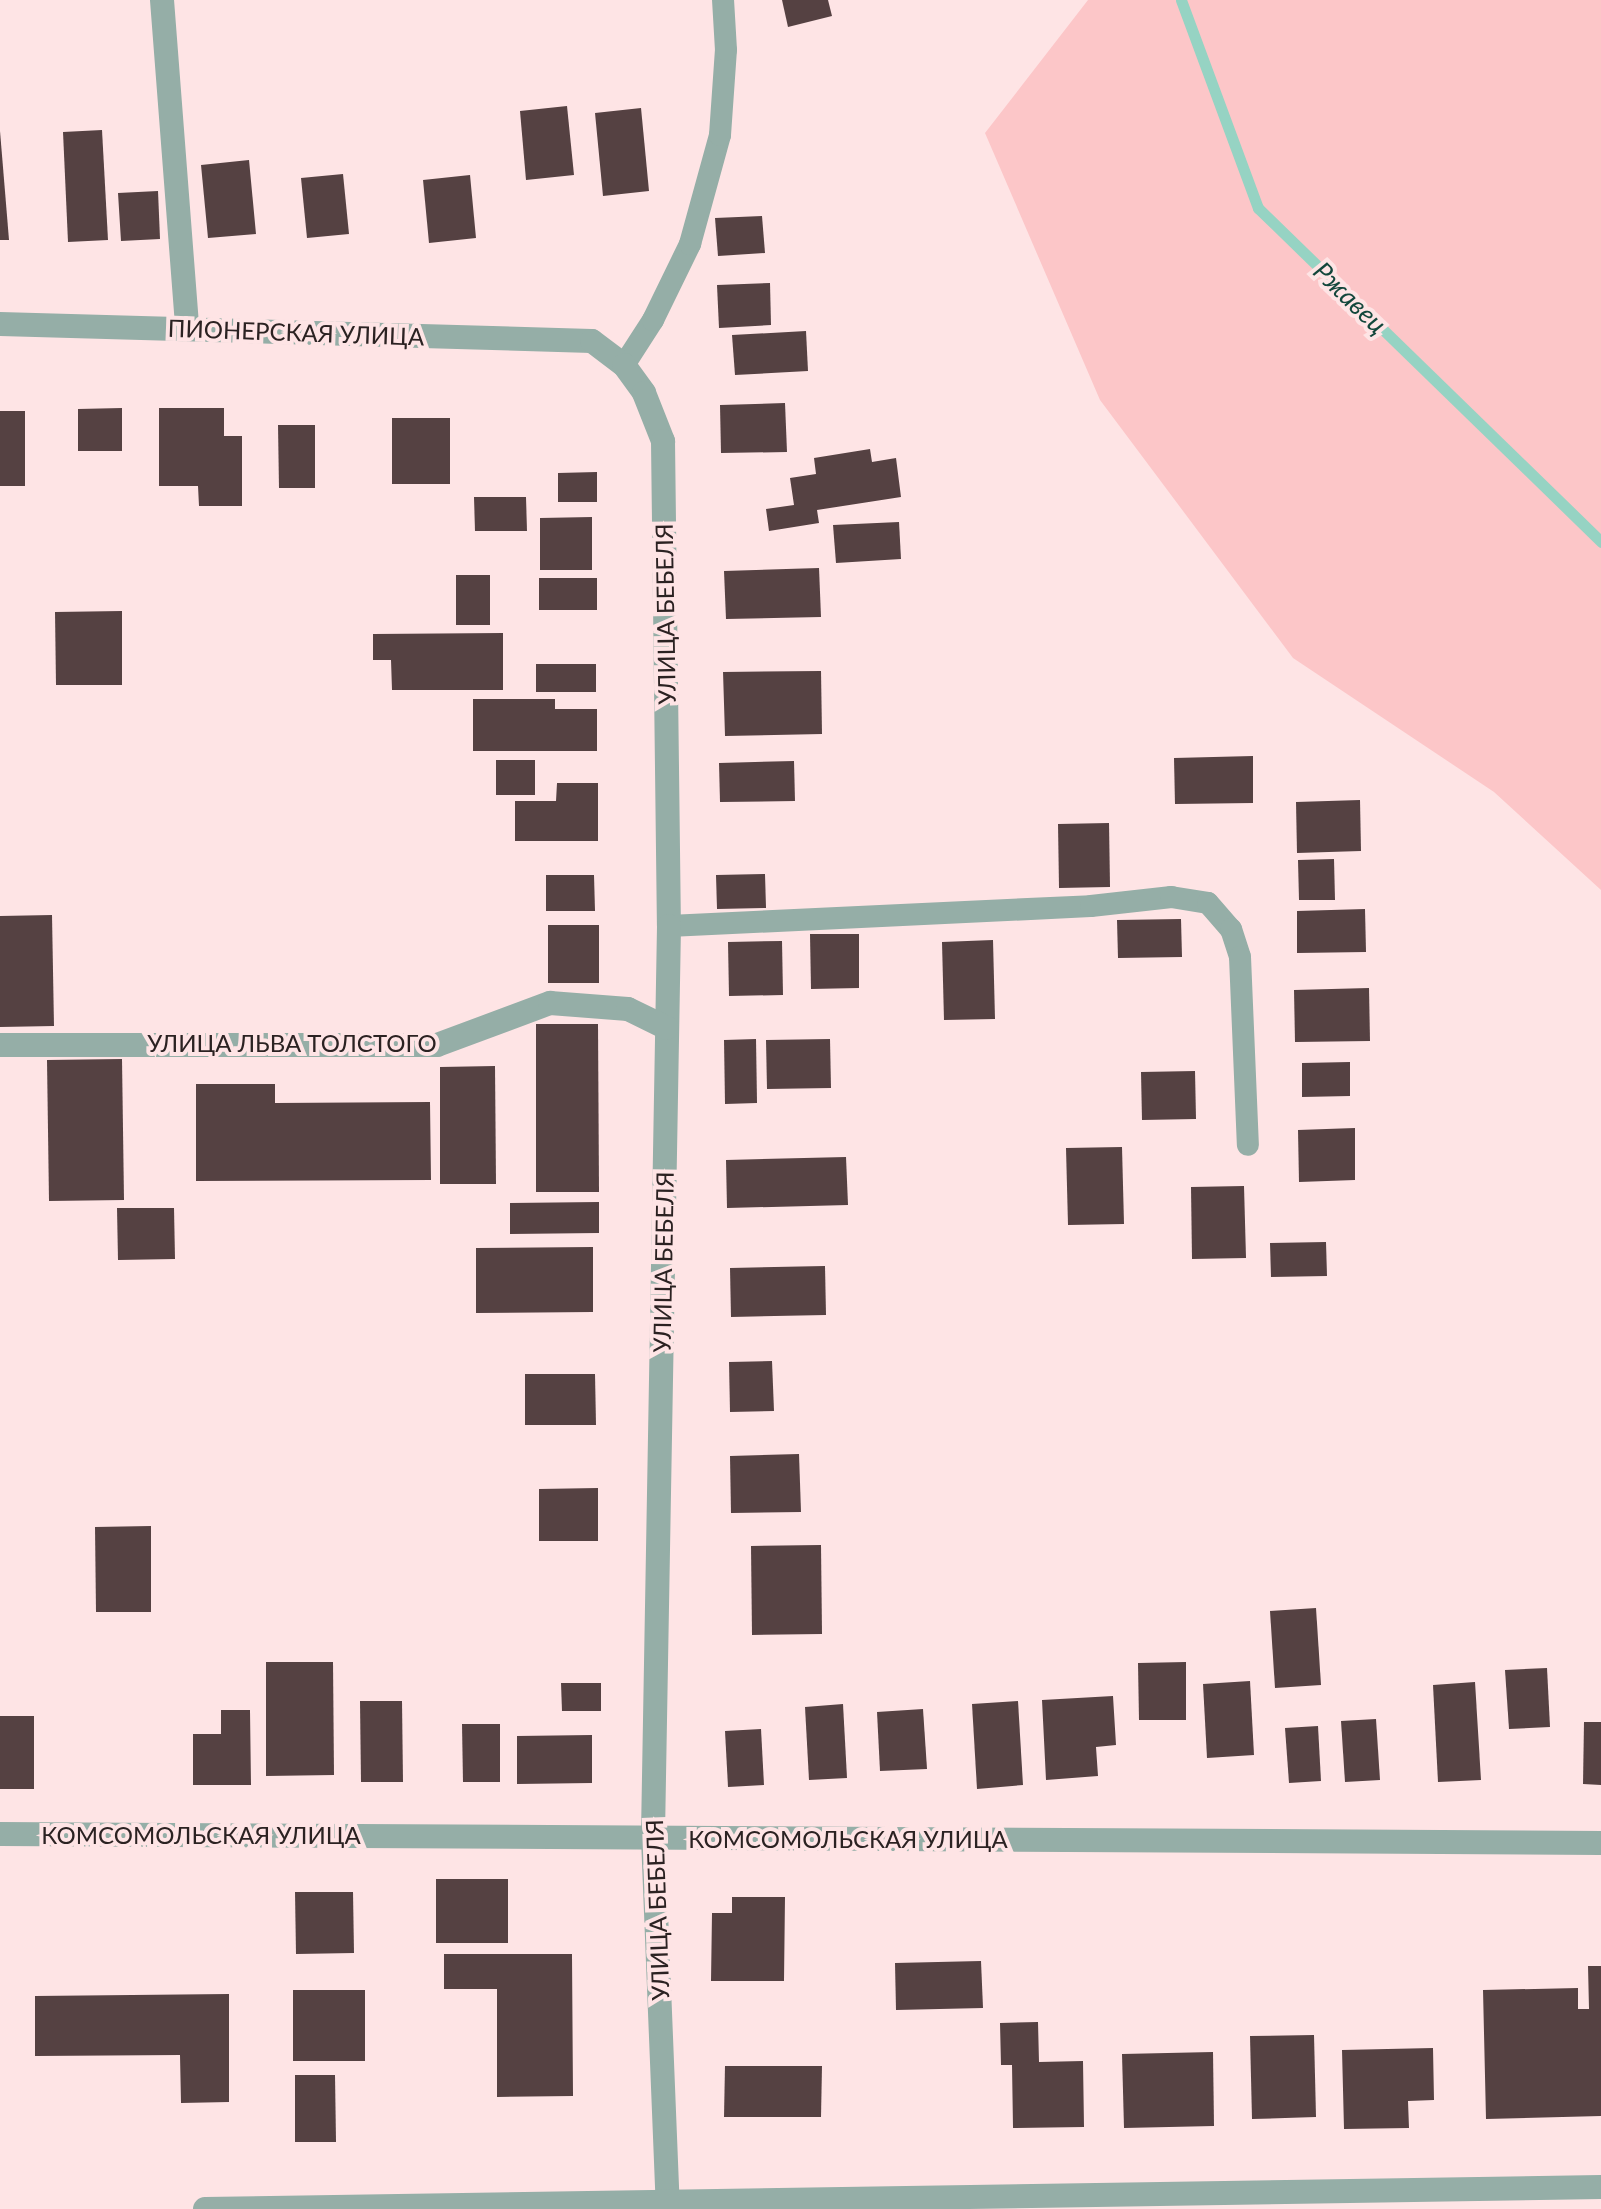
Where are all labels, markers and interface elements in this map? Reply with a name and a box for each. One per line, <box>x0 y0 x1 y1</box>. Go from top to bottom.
water label: Ржавец <box>1307 256 1393 340</box>
street label: ПИОНЕРСКАЯ УЛИЦА <box>167 313 425 351</box>
street label: УЛИЦА БЕБЕЛЯ <box>649 523 681 705</box>
street label: УЛИЦА ЛЬВА ТОЛСТОГО <box>147 1029 437 1057</box>
street label: УЛИЦА БЕБЕЛЯ <box>647 1171 679 1353</box>
street label: УЛИЦА БЕБЕЛЯ <box>639 1819 675 2001</box>
street label: КОМСОМОЛЬСКАЯ УЛИЦА <box>41 1821 361 1849</box>
street label: КОМСОМОЛЬСКАЯ УЛИЦА <box>688 1825 1008 1853</box>

